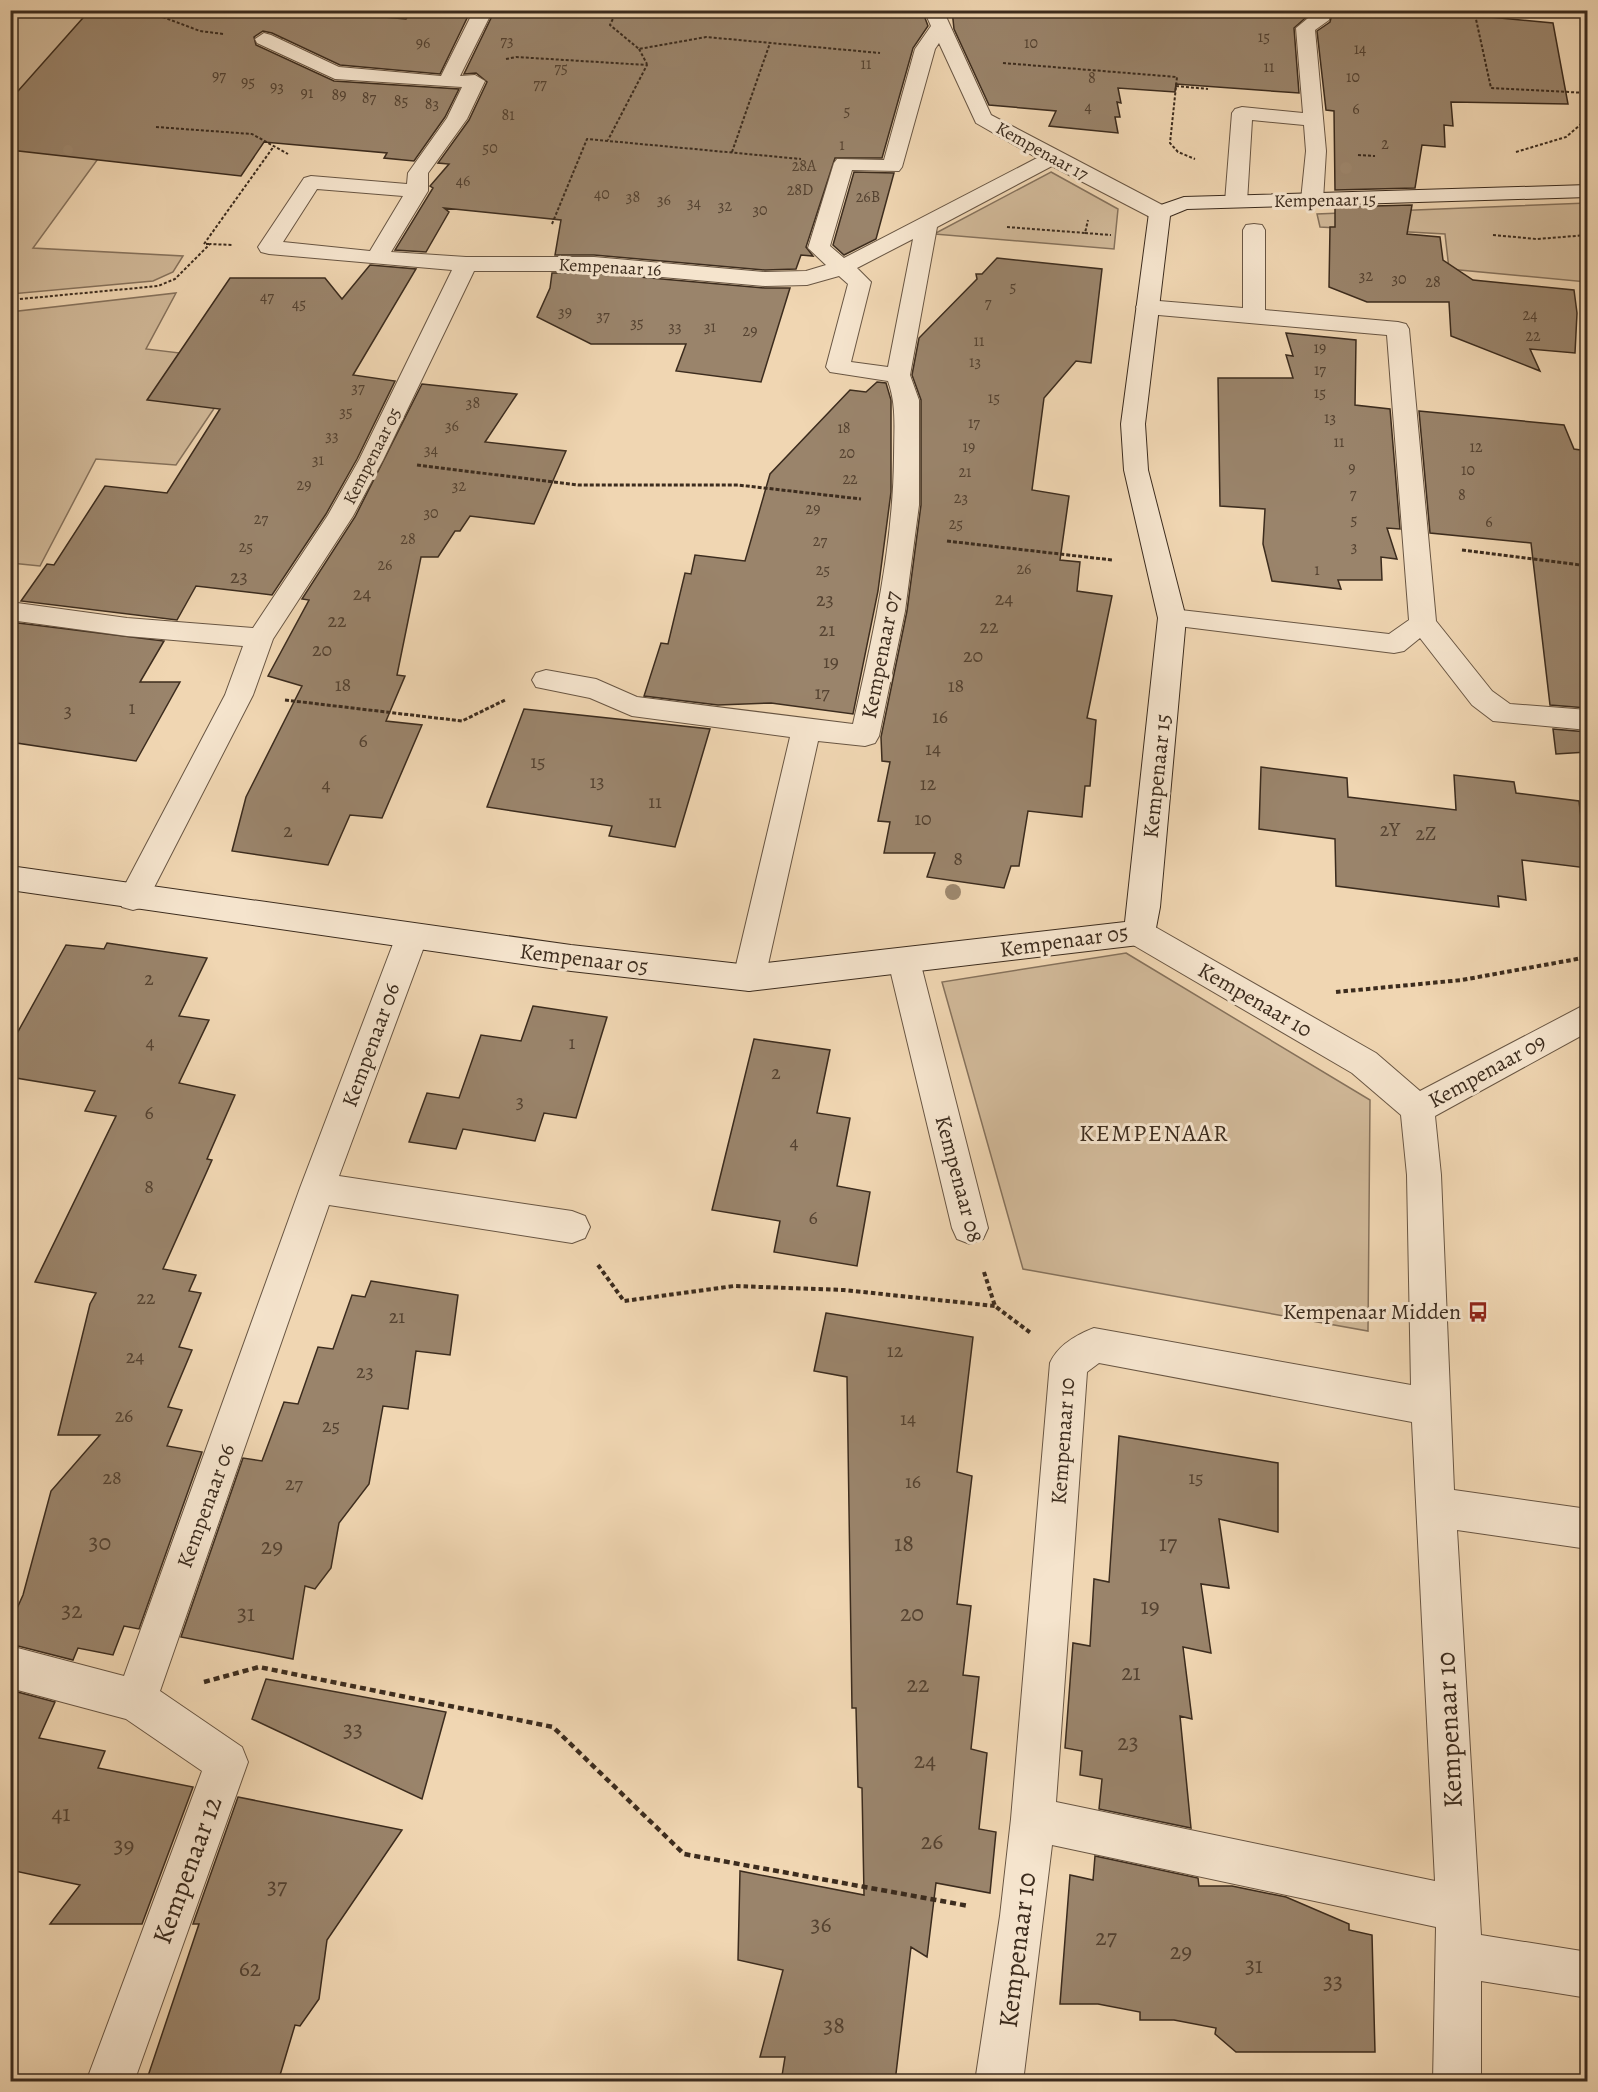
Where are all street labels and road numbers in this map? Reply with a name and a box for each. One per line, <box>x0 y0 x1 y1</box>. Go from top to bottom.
street label: Kempenaar 17 <box>991 116 1093 186</box>
street label: Kempenaar 15 <box>1274 187 1376 213</box>
street label: Kempenaar 16 <box>558 252 662 282</box>
street label: Kempenaar 05 <box>337 403 407 509</box>
street label: Kempenaar 07 <box>854 588 908 721</box>
street label: Kempenaar 15 <box>1136 712 1178 840</box>
street label: Kempenaar 05 <box>998 917 1130 965</box>
street label: Kempenaar 05 <box>518 936 650 982</box>
street label: Kempenaar 10 <box>1192 955 1318 1045</box>
street label: Kempenaar 06 <box>335 979 407 1111</box>
street label: Kempenaar 09 <box>1423 1026 1551 1116</box>
street label: Kempenaar 08 <box>928 1112 990 1246</box>
street label: Kempenaar 10 <box>1044 1376 1082 1506</box>
street label: Kempenaar 06 <box>170 1440 242 1572</box>
street label: Kempenaar 10 <box>1427 1651 1471 1809</box>
street label: Kempenaar 12 <box>144 1791 230 1949</box>
street label: Kempenaar 10 <box>990 1870 1044 2030</box>

